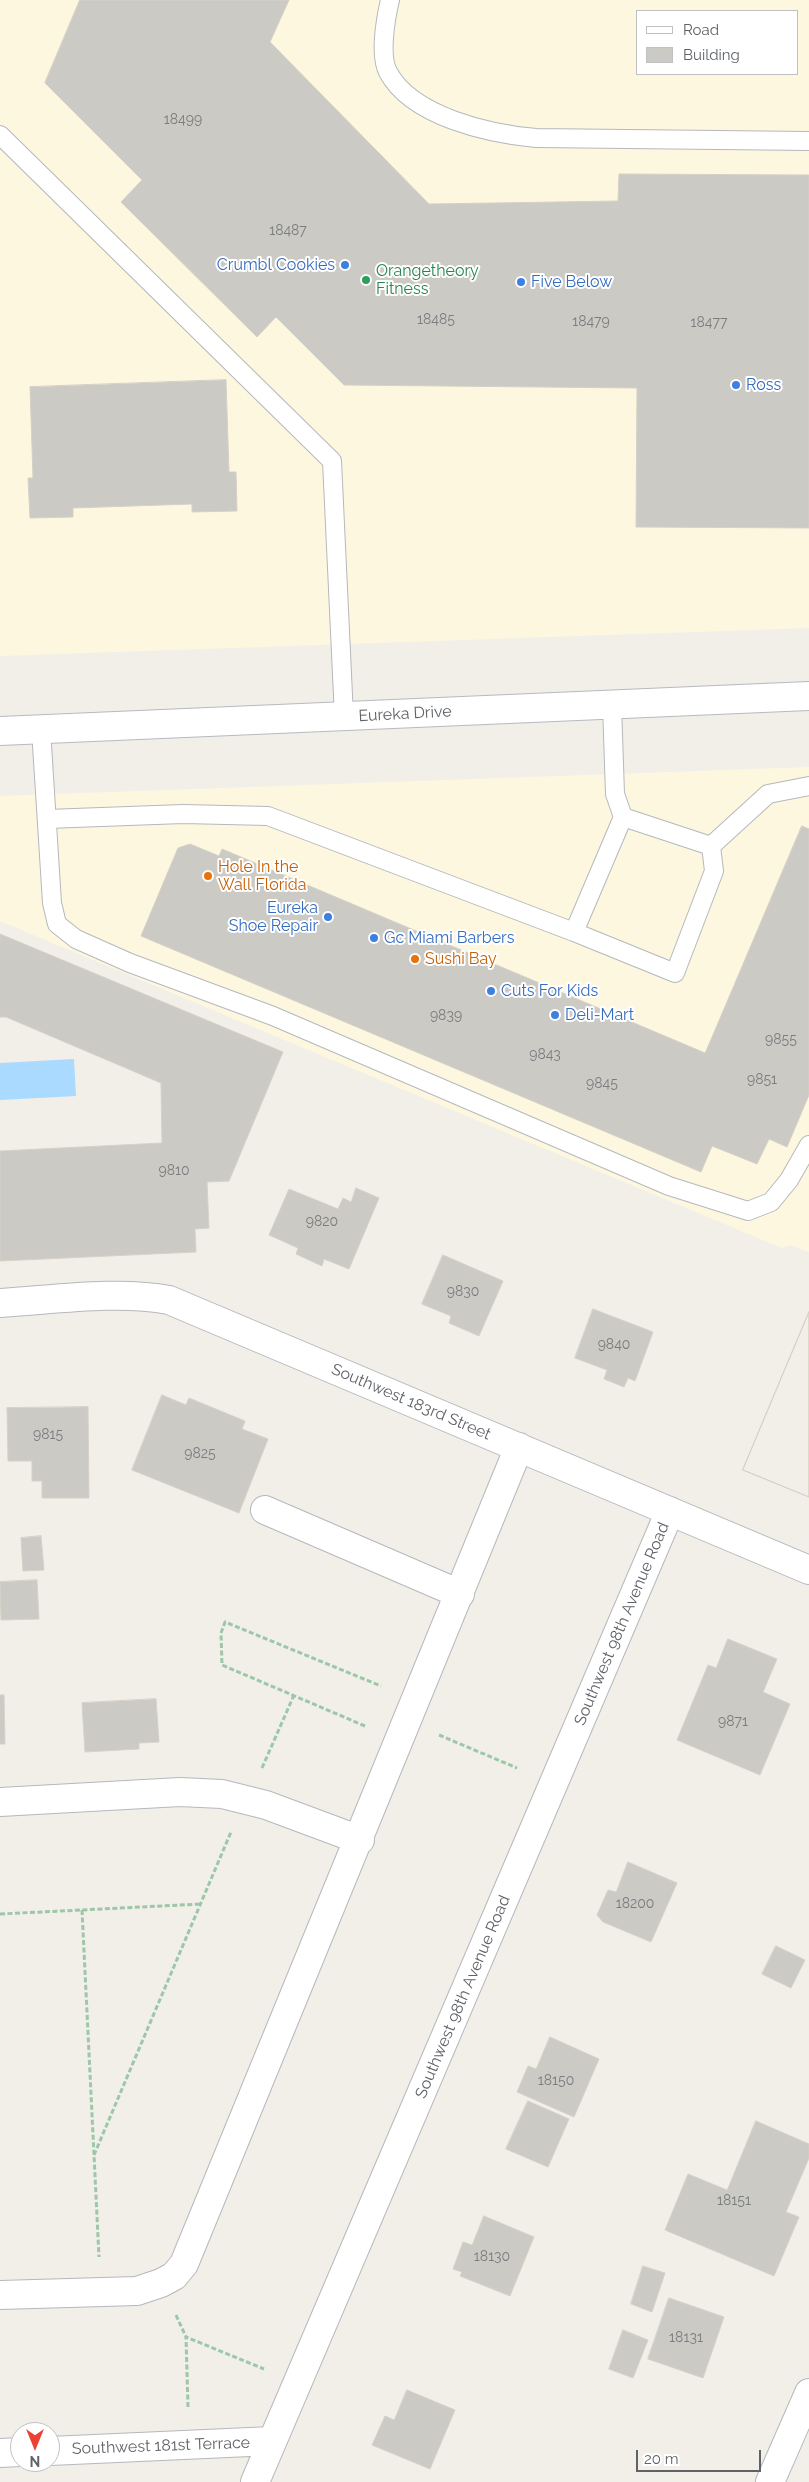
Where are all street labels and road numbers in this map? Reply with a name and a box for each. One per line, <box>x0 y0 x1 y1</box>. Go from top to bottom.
street label: Eureka Drive <box>358 702 452 726</box>
street label: Southwest 183rd Street <box>328 1360 494 1444</box>
street label: Southwest 98th Avenue Road <box>570 1520 674 1728</box>
street label: Southwest 98th Avenue Road <box>411 1893 515 2101</box>
street label: Southwest 181st Terrace <box>72 2433 250 2459</box>

